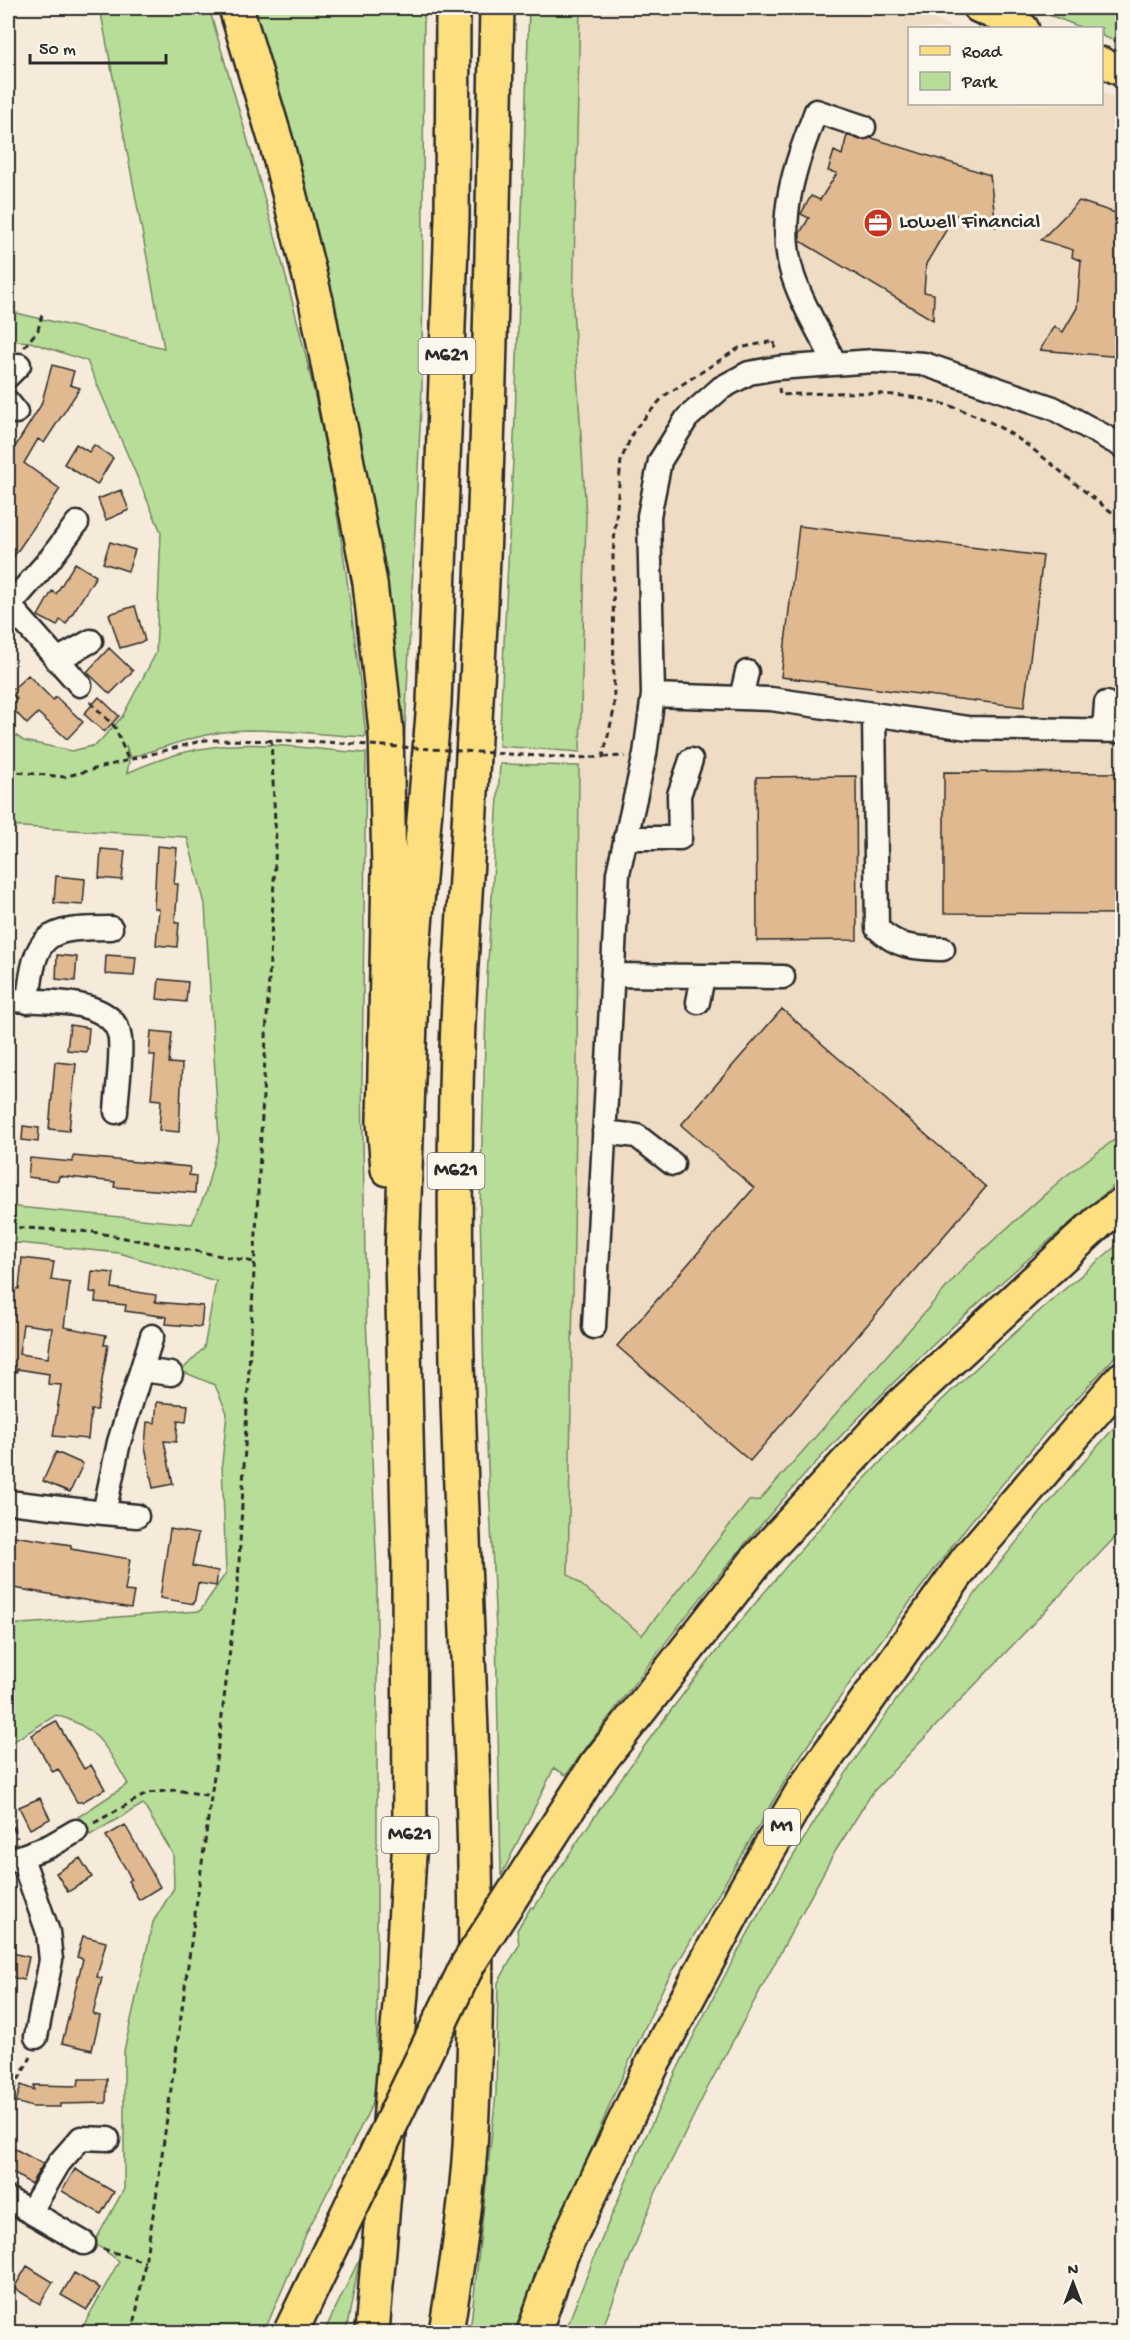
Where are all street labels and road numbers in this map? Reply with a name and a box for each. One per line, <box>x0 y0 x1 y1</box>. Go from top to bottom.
road number: M621 <box>418 338 476 374</box>
road number: M621 <box>428 1153 484 1189</box>
road number: M1 <box>764 1809 800 1845</box>
road number: M621 <box>382 1817 438 1853</box>

